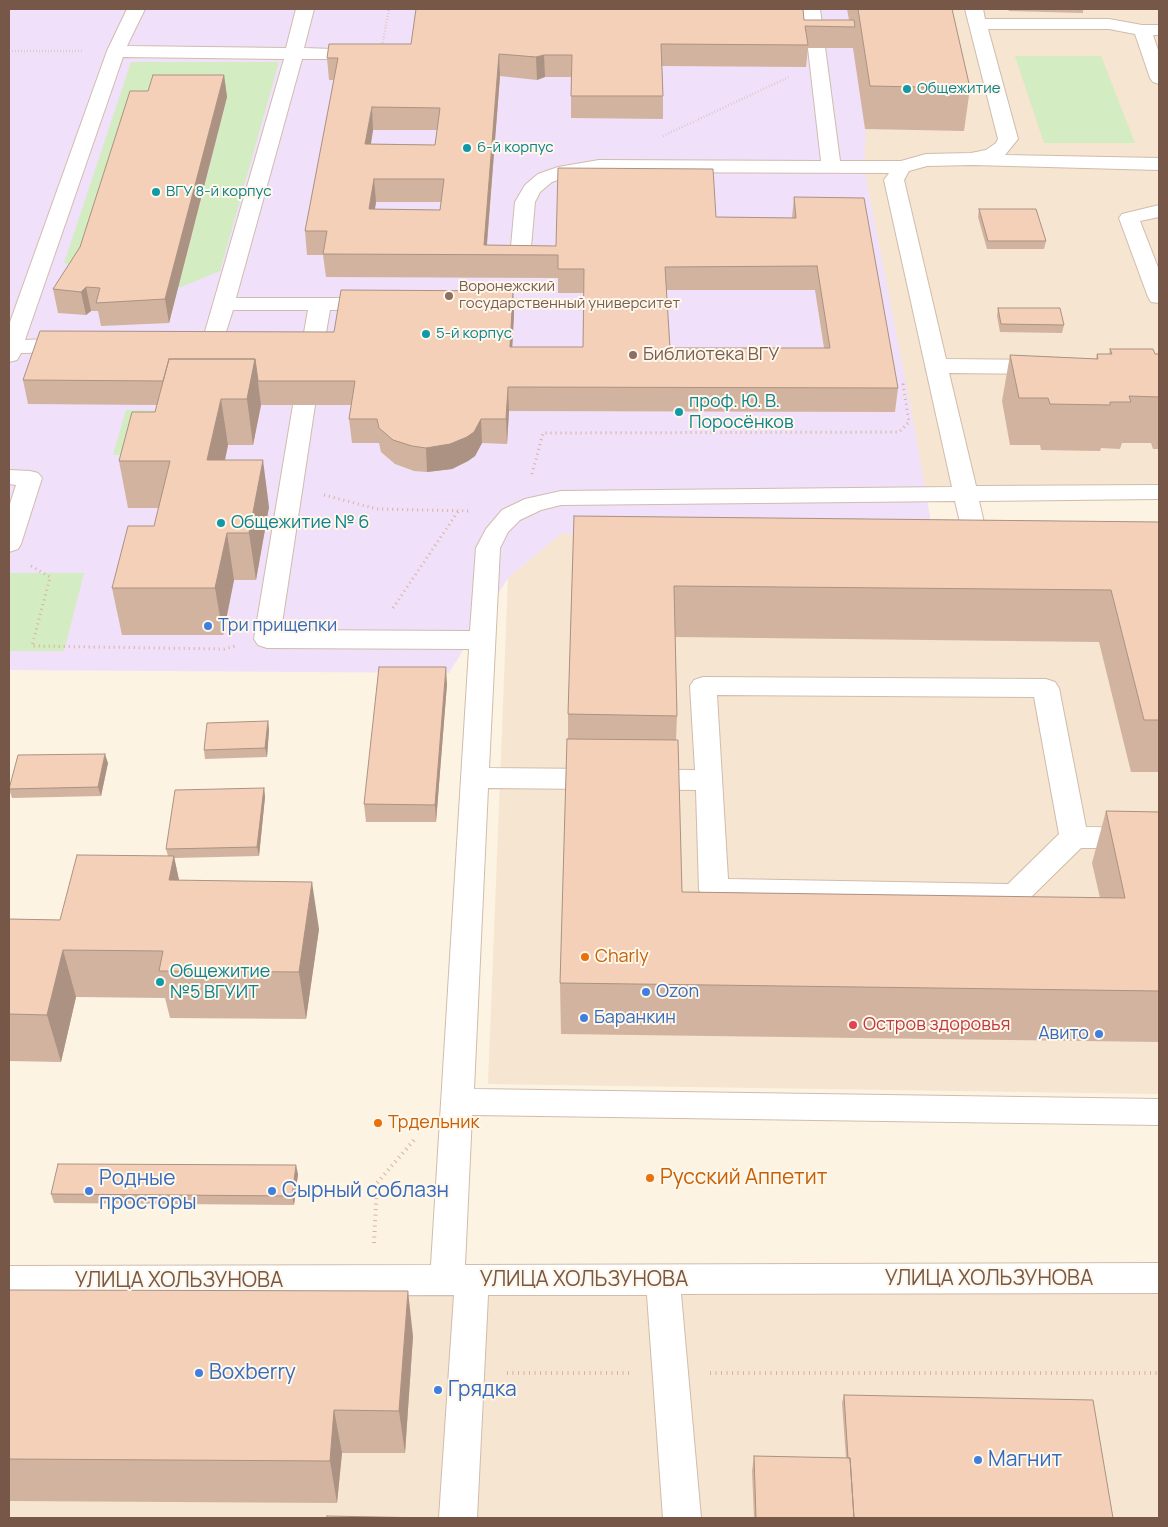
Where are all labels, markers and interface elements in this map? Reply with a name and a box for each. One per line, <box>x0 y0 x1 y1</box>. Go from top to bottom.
place label: Общежитие <box>917 80 1001 98</box>
marker: Общежитие <box>901 83 913 95</box>
place label: 6-й корпус <box>477 139 554 157</box>
marker: 6-й корпус <box>461 142 473 154</box>
place label: ВГУ 8-й корпус <box>166 183 272 201</box>
marker: ВГУ 8-й корпус <box>150 186 162 198</box>
place label: Воронежский государственный университет <box>459 278 680 313</box>
marker: Воронежский государственный университет <box>443 290 455 302</box>
place label: 5-й корпус <box>436 325 512 343</box>
marker: 5-й корпус <box>420 328 432 340</box>
place label: Библиотека ВГУ <box>643 344 780 366</box>
marker: Библиотека ВГУ <box>627 349 639 361</box>
place label: проф. Ю. В. Поросёнков <box>689 391 794 434</box>
marker: проф. Ю. В. Поросёнков <box>673 406 685 418</box>
place label: Общежитие № 6 <box>231 512 370 534</box>
marker: Общежитие № 6 <box>215 517 227 529</box>
place label: Три прищепки <box>218 615 337 637</box>
marker: Три прищепки <box>202 620 214 632</box>
place label: Charly <box>595 946 649 968</box>
marker: Charly <box>579 951 591 963</box>
place label: Общежитие №5 ВГУИТ <box>170 961 270 1004</box>
marker: Общежитие №5 ВГУИТ <box>154 976 166 988</box>
place label: Ozon <box>656 981 699 1003</box>
marker: Ozon <box>640 986 652 998</box>
place label: Баранкин <box>594 1007 676 1029</box>
marker: Баранкин <box>578 1012 590 1024</box>
place label: Остров здоровья <box>863 1014 1010 1036</box>
marker: Остров здоровья <box>847 1019 859 1031</box>
place label: Авито <box>1038 1023 1089 1045</box>
marker: Авито <box>1093 1028 1105 1040</box>
place label: Трдельник <box>388 1112 479 1134</box>
marker: Трдельник <box>372 1117 384 1129</box>
place label: Русский Аппетит <box>660 1165 827 1191</box>
place label: Родные просторы <box>99 1166 196 1216</box>
marker: Русский Аппетит <box>644 1172 656 1184</box>
place label: Сырный соблазн <box>282 1178 449 1204</box>
marker: Родные просторы <box>83 1185 95 1197</box>
marker: Сырный соблазн <box>266 1185 278 1197</box>
street label: УЛИЦА ХОЛЬЗУНОВА <box>885 1266 1093 1292</box>
street label: УЛИЦА ХОЛЬЗУНОВА <box>480 1267 688 1293</box>
street label: УЛИЦА ХОЛЬЗУНОВА <box>75 1268 283 1294</box>
place label: Boxberry <box>209 1360 296 1386</box>
marker: Boxberry <box>193 1367 205 1379</box>
place label: Грядка <box>448 1377 517 1403</box>
marker: Грядка <box>432 1384 444 1396</box>
place label: Магнит <box>988 1447 1062 1473</box>
marker: Магнит <box>972 1454 984 1466</box>

